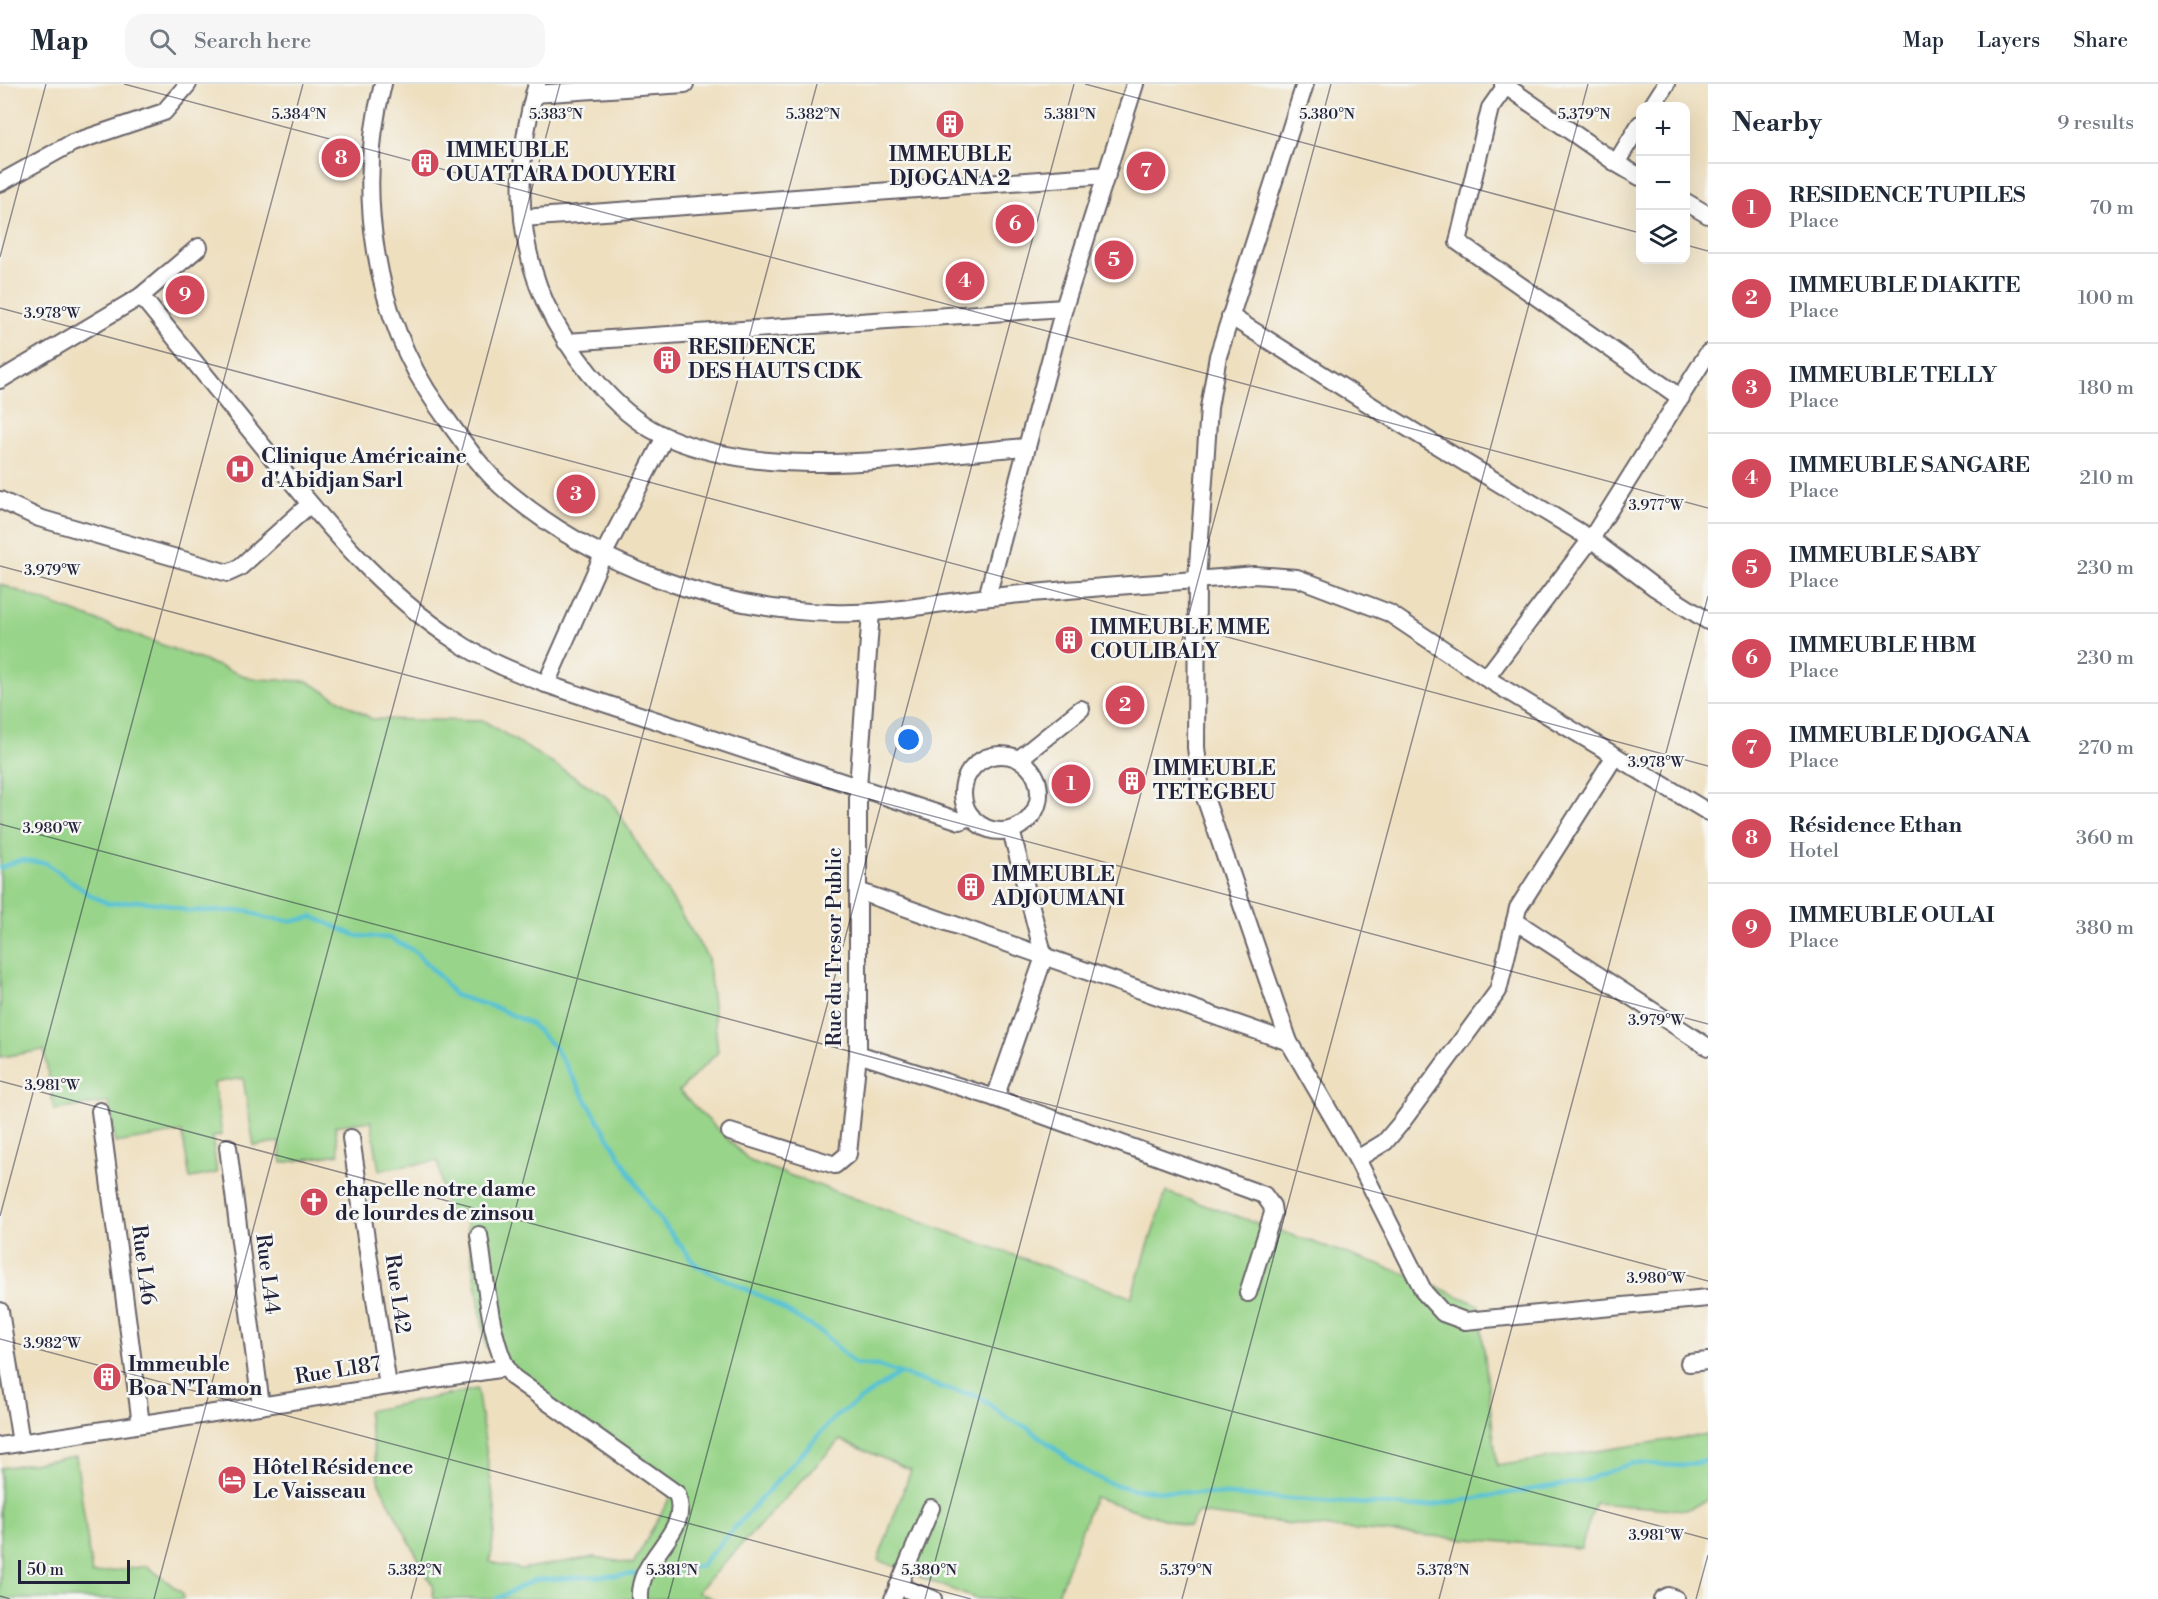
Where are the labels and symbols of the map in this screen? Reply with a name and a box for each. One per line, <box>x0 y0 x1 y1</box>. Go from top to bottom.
text: 5.384°N <box>272 105 326 124</box>
text: 5.383°N <box>529 105 583 124</box>
text: 5.382°N <box>786 105 840 124</box>
text: 5.381°N <box>1044 105 1096 124</box>
text: 5.380°N <box>1299 105 1355 124</box>
text: 5.379°N <box>1558 105 1610 124</box>
building icon: IMMEUBLE DJOGANA 2 <box>934 108 966 140</box>
pin: 8 <box>322 136 360 181</box>
place label: IMMEUBLE OUATTARA DOUYERI <box>446 138 676 188</box>
place label: IMMEUBLE DJOGANA 2 <box>889 142 1011 192</box>
building icon: IMMEUBLE OUATTARA DOUYERI <box>409 147 441 179</box>
pin: 7 <box>1126 148 1166 194</box>
pin: 6 <box>996 202 1034 246</box>
pin: 5 <box>1094 238 1134 282</box>
pin: 4 <box>946 258 984 304</box>
pin: 9 <box>166 272 204 318</box>
text: 3.978°W <box>24 304 81 323</box>
place label: RESIDENCE DES HAUTS CDK <box>688 335 863 385</box>
building icon: RESIDENCE DES HAUTS CDK <box>651 344 683 376</box>
place label: Clinique Américaine d'Abidjan Sarl <box>261 444 467 494</box>
hospital icon: Clinique Américaine d'Abidjan Sarl <box>224 453 256 485</box>
pin: 3 <box>556 472 596 516</box>
text: 3.977°W <box>1629 496 1684 515</box>
text: 3.979°W <box>24 561 80 580</box>
place label: IMMEUBLE MME COULIBALY <box>1090 615 1270 665</box>
building icon: IMMEUBLE MME COULIBALY <box>1053 624 1085 656</box>
pin: 2 <box>1106 682 1144 728</box>
your location <box>894 725 923 754</box>
text: 3.978°W <box>1628 753 1685 772</box>
place label: IMMEUBLE TETEGBEU <box>1153 756 1277 806</box>
pin: 1 <box>1052 762 1090 806</box>
building icon: IMMEUBLE TETEGBEU <box>1116 765 1148 797</box>
text: 3.980°W <box>23 819 82 838</box>
street label: Rue du Tresor Public <box>822 847 848 1047</box>
place label: IMMEUBLE ADJOUMANI <box>991 862 1125 912</box>
building icon: IMMEUBLE ADJOUMANI <box>955 871 987 903</box>
text: 3.979°W <box>1628 1011 1684 1030</box>
text: 3.981°W <box>24 1076 80 1095</box>
place label: chapelle notre dame de lourdes de zinsou <box>335 1177 536 1227</box>
church icon: chapelle notre dame de lourdes de zinsou <box>298 1186 330 1218</box>
street label: Rue L46 <box>125 1223 161 1307</box>
street label: Rue L44 <box>249 1232 285 1316</box>
street label: Rue L42 <box>379 1253 415 1335</box>
text: 3.980°W <box>1627 1269 1686 1288</box>
text: 3.982°W <box>23 1334 81 1353</box>
street label: Rue L187 <box>293 1351 383 1391</box>
place label: Immeuble Boa N'Tamon <box>128 1352 262 1402</box>
building icon: Immeuble Boa N'Tamon <box>91 1361 123 1393</box>
place label: Hôtel Résidence Le Vaisseau <box>253 1455 413 1505</box>
hotel icon: Hôtel Résidence Le Vaisseau <box>216 1464 248 1496</box>
text: 3.981°W <box>1628 1526 1684 1545</box>
scale bar <box>18 1557 130 1584</box>
text: 5.382°N <box>388 1561 442 1580</box>
text: 5.381°N <box>646 1561 698 1580</box>
text: 5.380°N <box>901 1561 957 1580</box>
text: 5.379°N <box>1160 1561 1212 1580</box>
text: 5.378°N <box>1417 1561 1469 1580</box>

